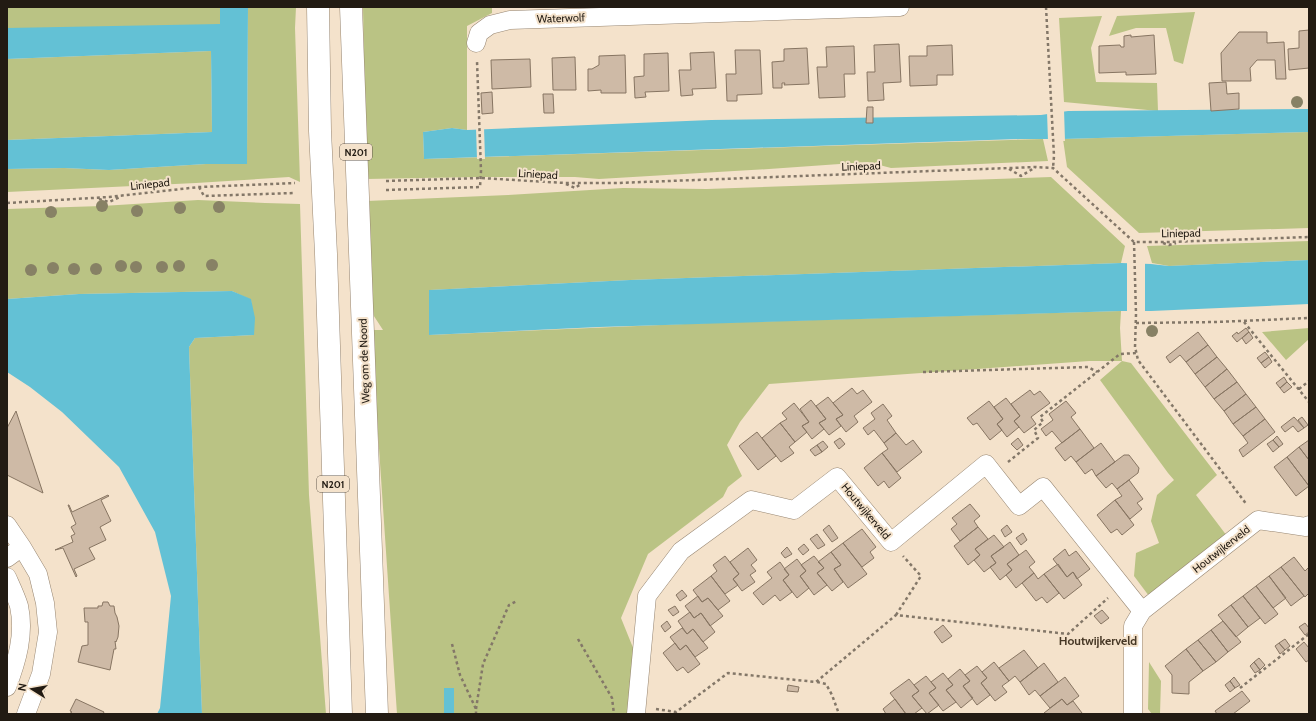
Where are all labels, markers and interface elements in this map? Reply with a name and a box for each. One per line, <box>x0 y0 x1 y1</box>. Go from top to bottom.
street label: Waterwolf <box>537 10 586 26</box>
road number: N201 <box>340 144 372 160</box>
street label: Liniepad <box>841 158 881 174</box>
street label: Liniepad <box>518 166 558 182</box>
street label: Liniepad <box>130 175 170 193</box>
street label: Liniepad <box>1161 226 1201 240</box>
street label: Weg om de Noord <box>356 318 372 404</box>
road number: N201 <box>317 476 349 492</box>
street label: Houtwijkerveld <box>838 480 894 542</box>
street label: Houtwijkerveld <box>1189 522 1253 576</box>
district label: Houtwijkerveld <box>1059 633 1137 648</box>
north arrow <box>12 669 52 709</box>
text: N <box>15 682 30 692</box>

